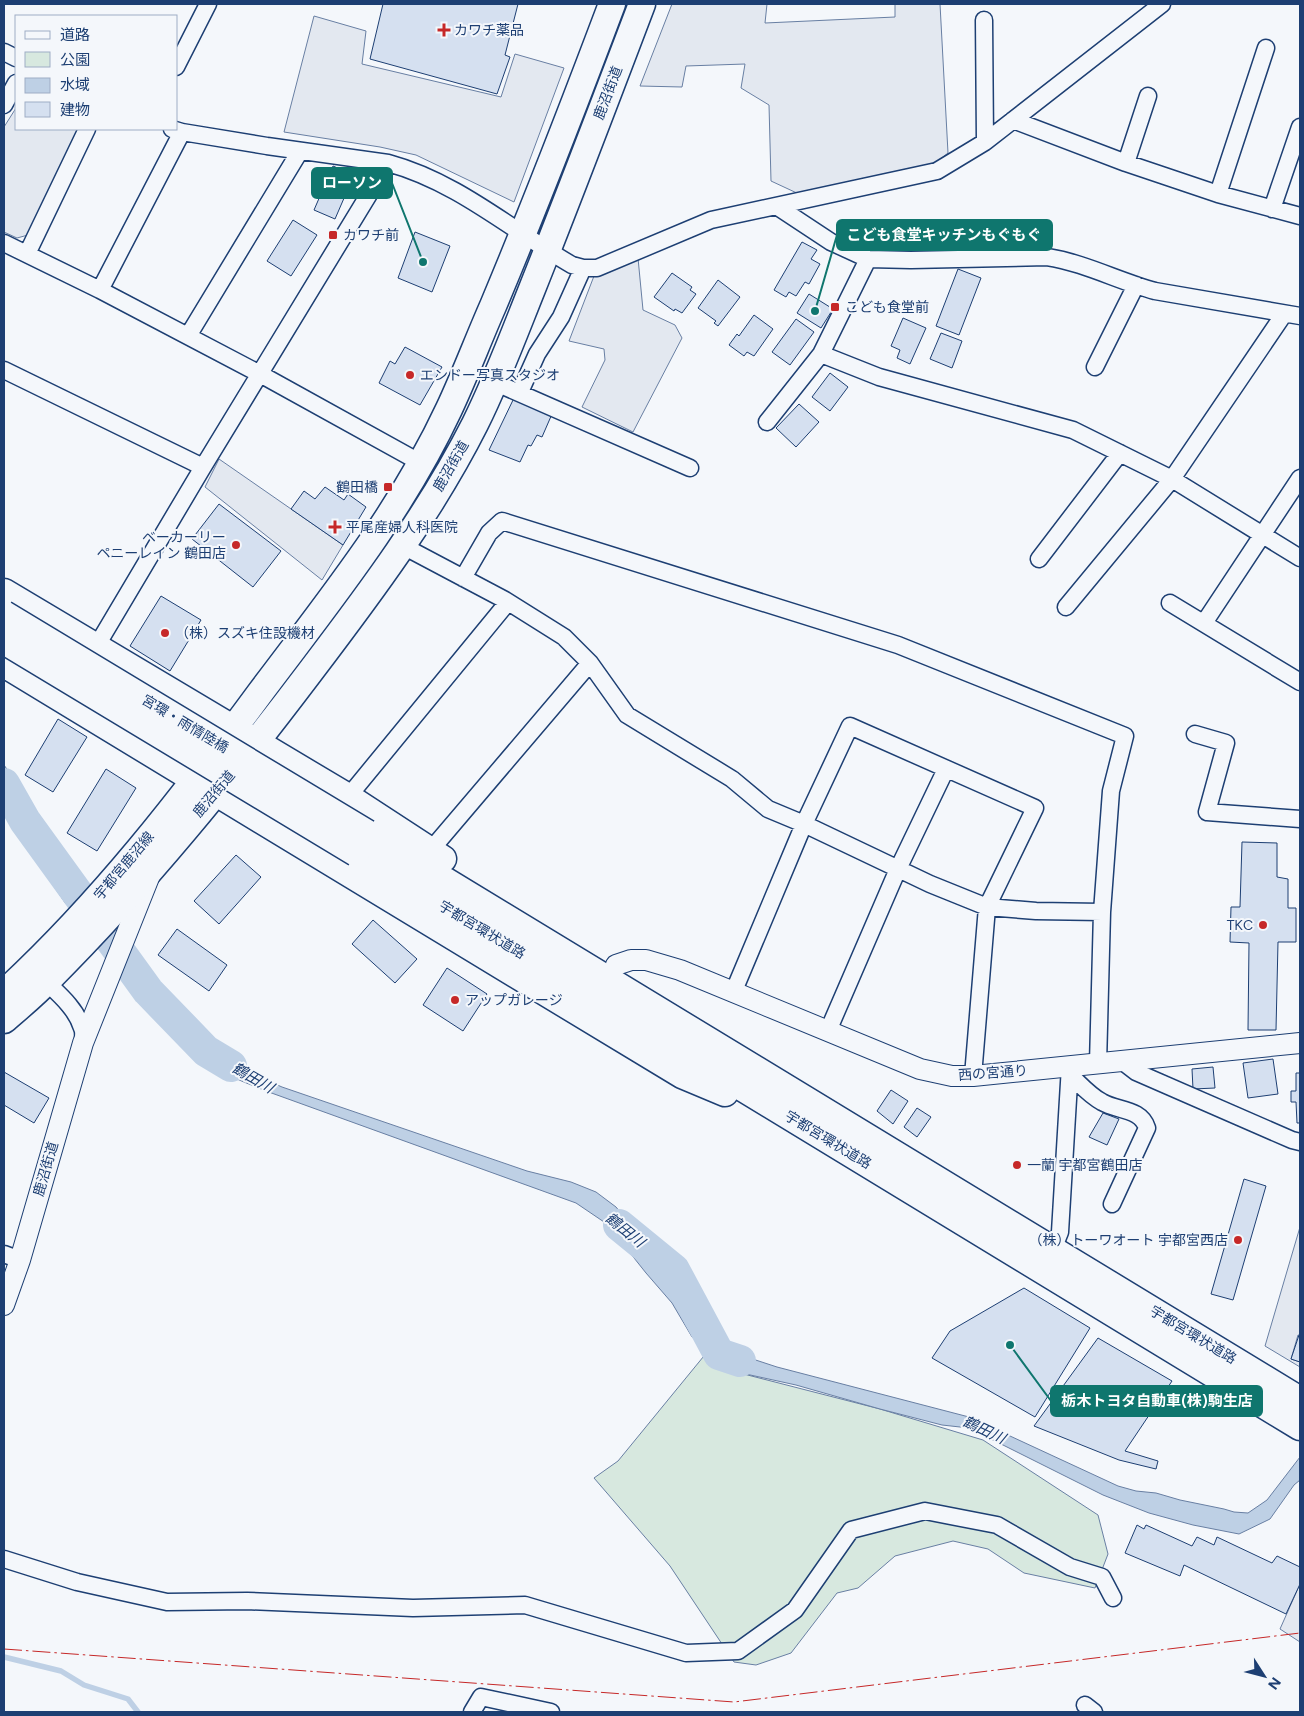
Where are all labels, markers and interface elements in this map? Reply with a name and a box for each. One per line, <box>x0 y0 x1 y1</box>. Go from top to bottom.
legend <box>15 15 178 130</box>
place label: カワチ薬品 <box>454 22 524 39</box>
marker: カワチ薬品 <box>438 24 450 36</box>
text: 道路 <box>60 26 90 44</box>
text: 公園 <box>60 51 90 69</box>
street label: 鹿沼街道 <box>590 64 626 122</box>
text: 水域 <box>60 76 90 94</box>
text: 建物 <box>60 101 90 119</box>
callout: ローソン <box>312 168 392 198</box>
text: ローソン <box>322 174 382 192</box>
callout: こども食堂キッチンもぐもぐ <box>837 220 1052 250</box>
text: こども食堂キッチンもぐもぐ <box>846 226 1042 244</box>
place label: カワチ前 <box>343 227 399 244</box>
marker: カワチ前 <box>327 229 339 241</box>
place label: こども食堂前 <box>845 299 929 316</box>
marker: こども食堂前 <box>829 301 841 313</box>
place label: エンドー写真スタジオ <box>420 367 560 384</box>
marker: エンドー写真スタジオ <box>404 369 416 381</box>
street label: 鹿沼街道 <box>430 438 472 494</box>
place label: 鶴田橋 <box>336 479 378 496</box>
marker: 鶴田橋 <box>382 481 394 493</box>
place label: 平尾産婦人科医院 <box>346 519 458 536</box>
marker: 平尾産婦人科医院 <box>328 520 342 534</box>
place label: ベーカーリー ペニーレイン 鶴田店 <box>97 529 226 562</box>
marker: ベーカーリー ペニーレイン 鶴田店 <box>230 539 242 551</box>
place label: （株）スズキ住設機材 <box>175 625 315 642</box>
marker: （株）スズキ住設機材 <box>159 627 171 639</box>
street label: 宮環・雨情陸橋 <box>139 691 231 757</box>
street label: 鹿沼街道 <box>189 767 239 821</box>
street label: 宇都宮鹿沼線 <box>90 828 158 904</box>
street label: 宇都宮環状道路 <box>436 897 528 963</box>
place label: TKC <box>1227 917 1253 934</box>
marker: TKC <box>1257 919 1269 931</box>
place label: アップガレージ <box>465 992 563 1009</box>
marker: アップガレージ <box>449 994 461 1006</box>
water label: 鶴田川 <box>229 1059 279 1098</box>
street label: 西の宮通り <box>957 1062 1029 1084</box>
street label: 宇都宮環状道路 <box>782 1107 874 1173</box>
street label: 鹿沼街道 <box>30 1140 62 1198</box>
place label: 一蘭 宇都宮鶴田店 <box>1027 1157 1142 1174</box>
marker: 一蘭 宇都宮鶴田店 <box>1011 1159 1023 1171</box>
water label: 鶴田川 <box>602 1209 650 1252</box>
place label: （株）トーワオート 宇都宮西店 <box>1029 1232 1228 1249</box>
marker: （株）トーワオート 宇都宮西店 <box>1232 1234 1244 1246</box>
street label: 宇都宮環状道路 <box>1147 1302 1239 1368</box>
callout: 栃木トヨタ自動車(株)駒生店 <box>1051 1386 1262 1416</box>
text: 栃木トヨタ自動車(株)駒生店 <box>1061 1392 1253 1410</box>
water label: 鶴田川 <box>960 1412 1010 1449</box>
north arrow <box>1239 1651 1289 1701</box>
text: N <box>1264 1674 1284 1693</box>

